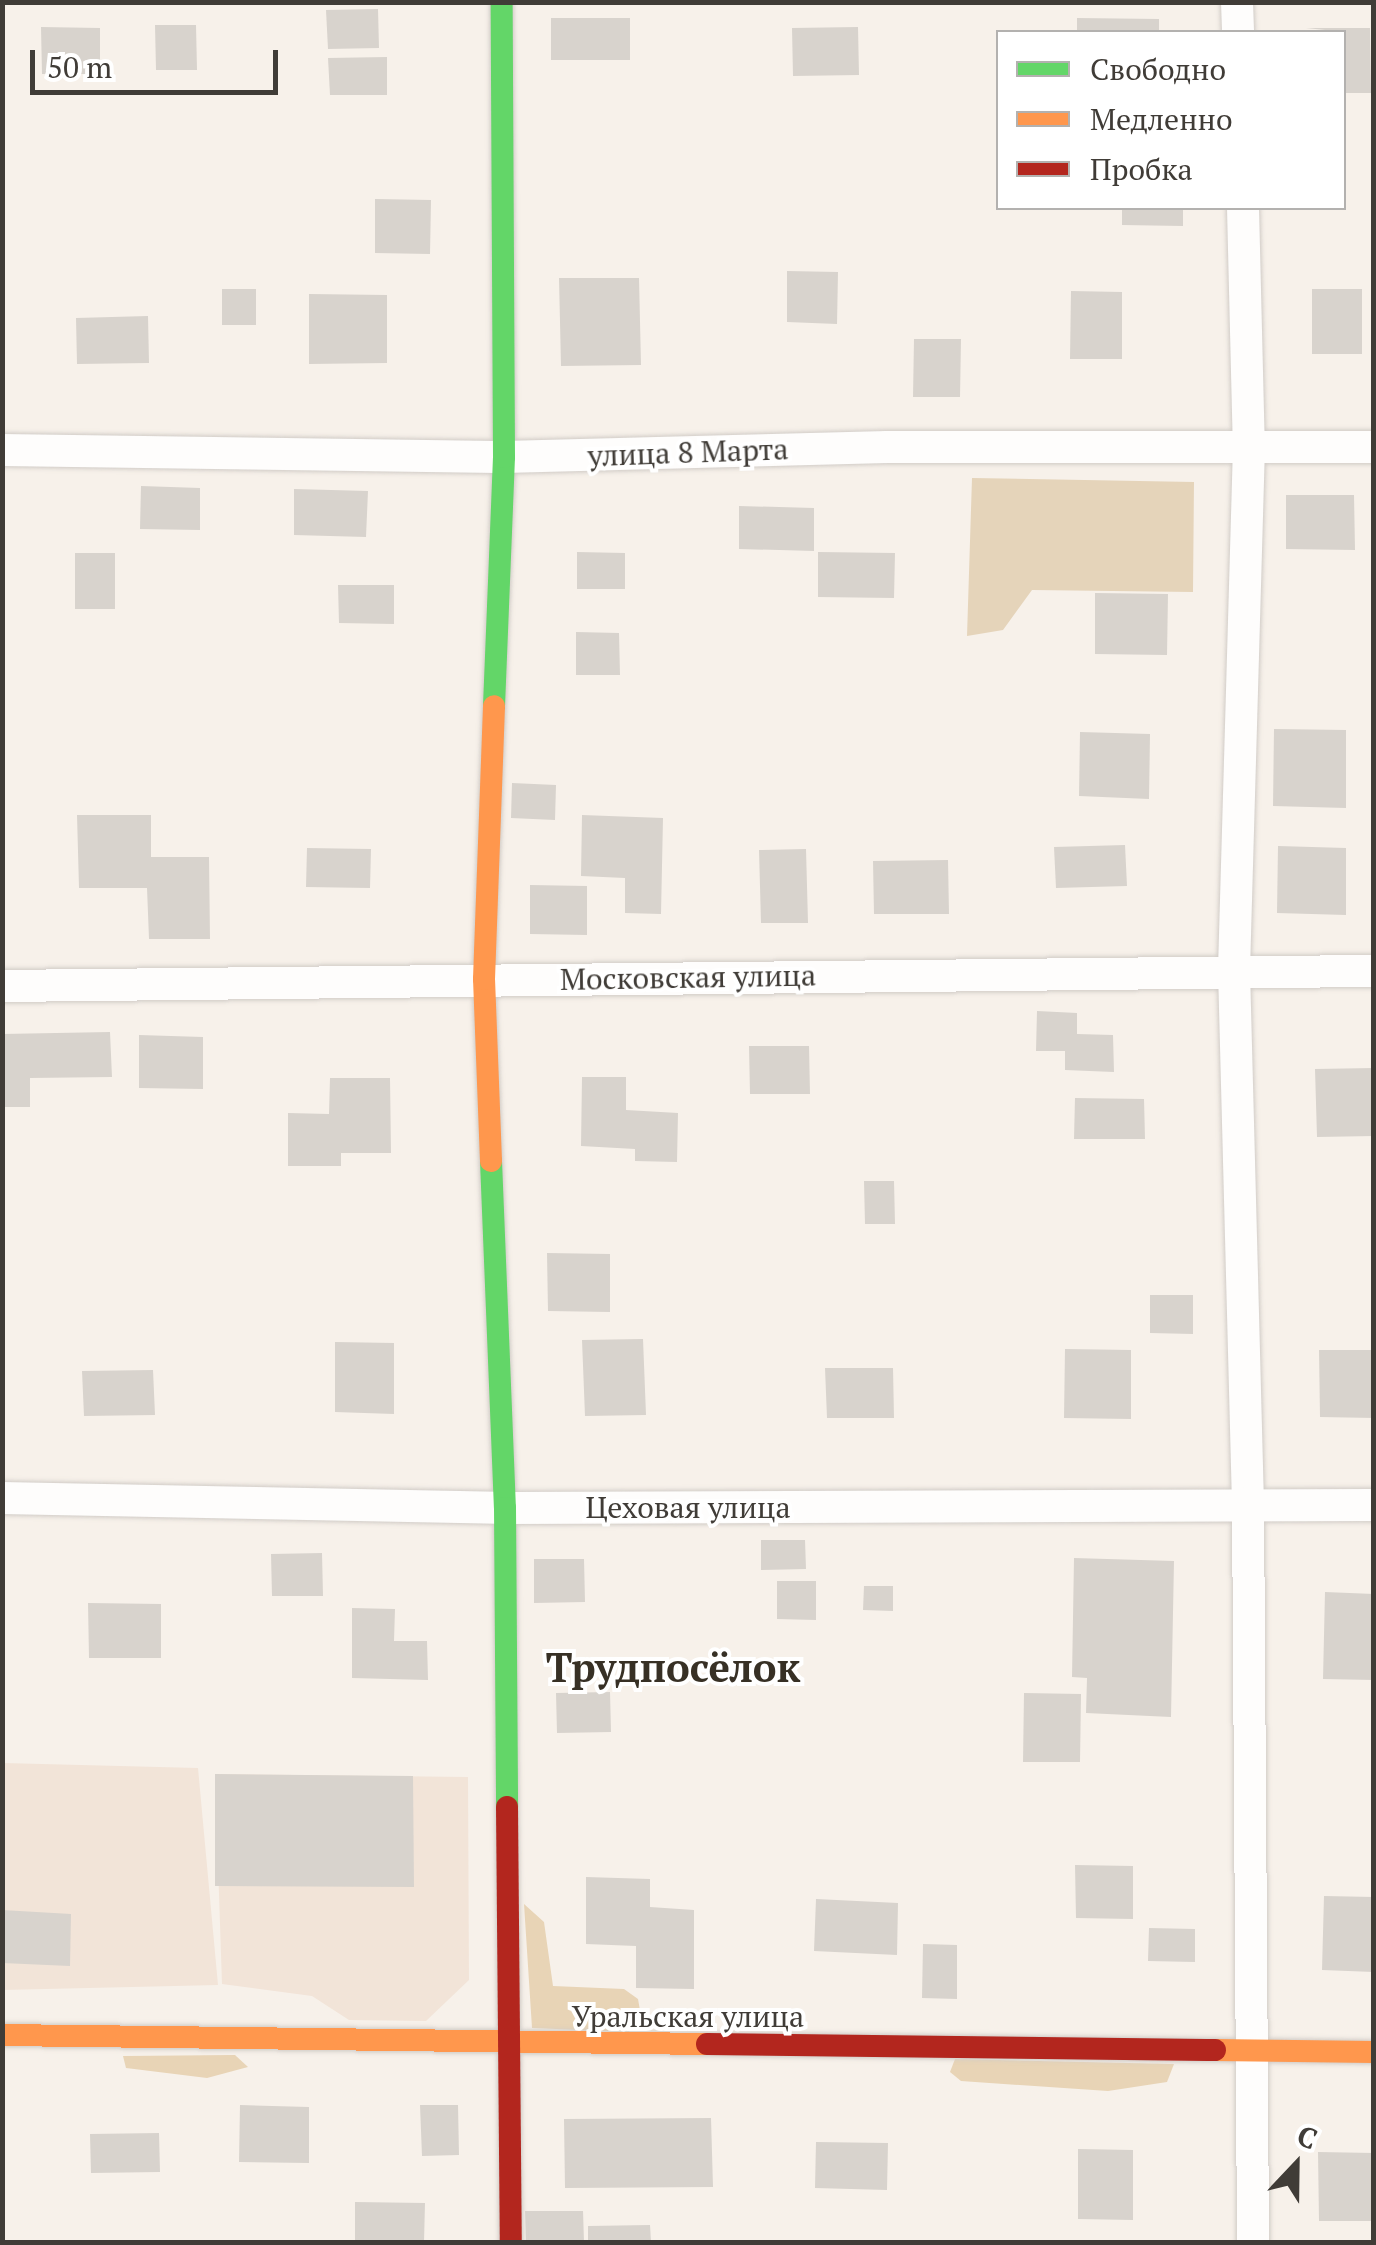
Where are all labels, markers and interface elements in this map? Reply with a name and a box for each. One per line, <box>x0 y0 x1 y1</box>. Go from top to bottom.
scale bar <box>35 30 282 92</box>
legend <box>996 30 1346 210</box>
text: 50 m <box>47 47 112 87</box>
text: Свободно <box>1090 49 1226 89</box>
text: Медленно <box>1090 99 1233 139</box>
text: Пробка <box>1090 149 1193 189</box>
street label: улица 8 Марта <box>587 431 789 473</box>
street label: Московская улица <box>560 957 816 997</box>
street label: Цеховая улица <box>585 1489 791 1525</box>
district label: Трудпосёлок <box>546 1643 800 1691</box>
street label: Уральская улица <box>572 1998 804 2034</box>
north arrow <box>1246 2115 1346 2215</box>
text: С <box>1292 2116 1323 2157</box>

